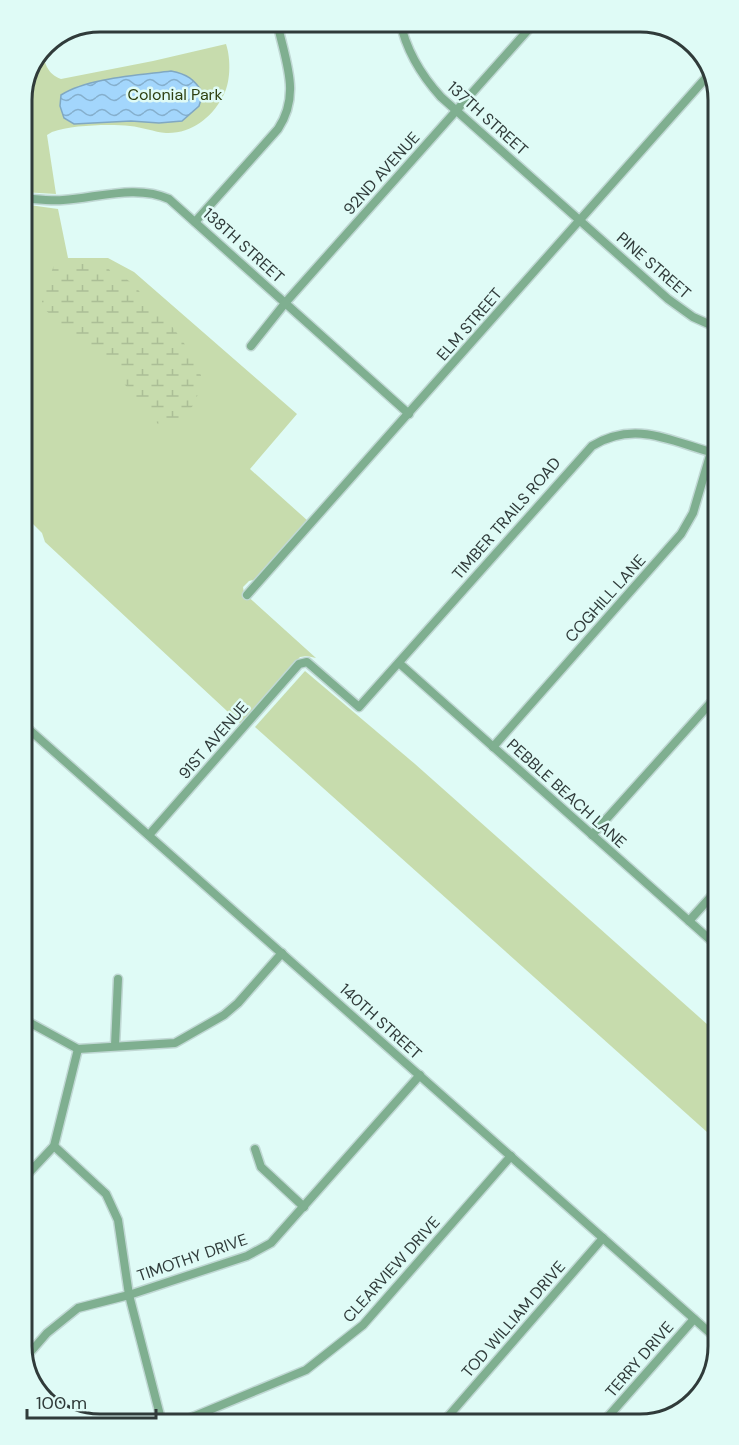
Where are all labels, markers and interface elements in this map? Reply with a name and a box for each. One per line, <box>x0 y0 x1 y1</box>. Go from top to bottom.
street label: 137TH STREET <box>443 77 532 160</box>
park label: Colonial Park <box>127 84 223 105</box>
street label: 92ND AVENUE <box>339 127 424 219</box>
street label: 138TH STREET <box>199 203 289 287</box>
street label: PINE STREET <box>612 227 695 303</box>
street label: ELM STREET <box>432 284 507 365</box>
street label: TIMBER TRAILS ROAD <box>447 453 565 584</box>
street label: COGHILL LANE <box>560 550 650 647</box>
street label: 91ST AVENUE <box>174 697 253 784</box>
street label: PEBBLE BEACH LANE <box>502 734 631 853</box>
street label: 140TH STREET <box>335 979 426 1064</box>
street label: CLEARVIEW DRIVE <box>338 1212 445 1327</box>
street label: TIMOTHY DRIVE <box>134 1229 250 1286</box>
street label: TOD WILLIAM DRIVE <box>457 1257 570 1382</box>
street label: TERRY DRIVE <box>601 1317 678 1402</box>
scale bar <box>27 1382 156 1420</box>
text: 100 m <box>36 1391 87 1415</box>

